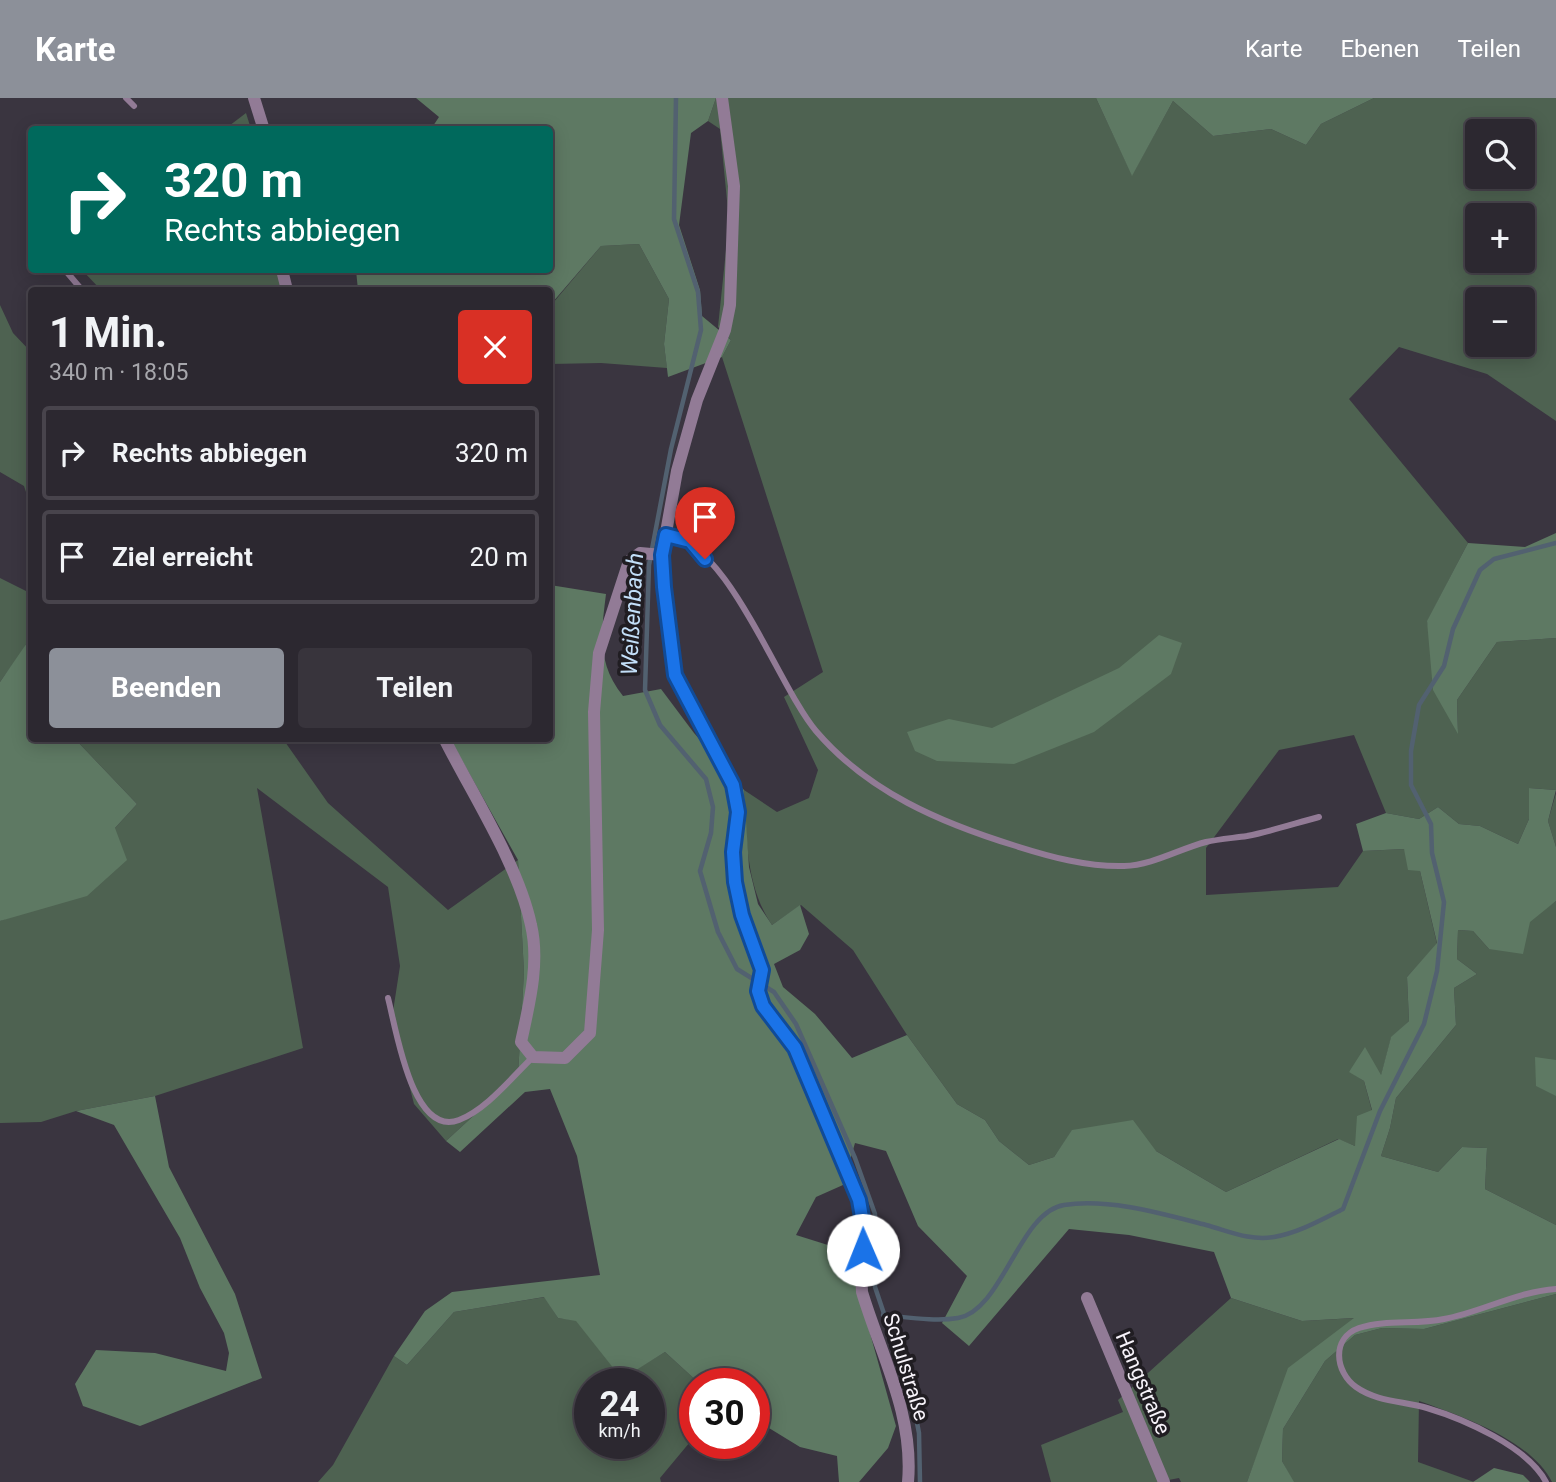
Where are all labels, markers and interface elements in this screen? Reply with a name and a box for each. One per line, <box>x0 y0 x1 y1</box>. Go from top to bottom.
text: Karte <box>35 30 116 69</box>
text: Karte <box>1245 35 1302 63</box>
text: Ebenen <box>1340 35 1419 63</box>
text: Teilen <box>1457 35 1521 63</box>
map controls <box>1465 119 1535 357</box>
button: search <box>1465 119 1535 189</box>
text: 320 m <box>164 152 303 209</box>
icon: right <box>49 154 140 245</box>
button: + <box>1465 203 1535 273</box>
text: Rechts abbiegen <box>164 211 401 249</box>
button: − <box>1465 287 1535 357</box>
text: 1 Min. <box>49 308 167 357</box>
button: close <box>458 310 532 384</box>
text: 340 m · 18:05 <box>49 359 188 386</box>
icon: right <box>53 434 91 472</box>
text: Rechts abbiegen <box>112 438 307 468</box>
text: 320 m <box>455 438 528 468</box>
pin <box>675 487 735 559</box>
icon: arrive <box>686 498 724 536</box>
icon: arrive <box>53 538 91 576</box>
text: Ziel erreicht <box>112 542 253 572</box>
text: 20 m <box>470 542 528 572</box>
water label: Weißenbach <box>616 552 649 676</box>
button: Beenden <box>49 648 284 728</box>
button: Teilen <box>298 648 532 728</box>
position arrow <box>826 1213 900 1287</box>
street label: Schulstraße <box>878 1310 934 1424</box>
street label: Hangstraße <box>1111 1328 1175 1438</box>
speed limit sign: 30 <box>679 1368 770 1459</box>
text: 24 <box>599 1384 640 1425</box>
text: km/h <box>598 1420 641 1441</box>

